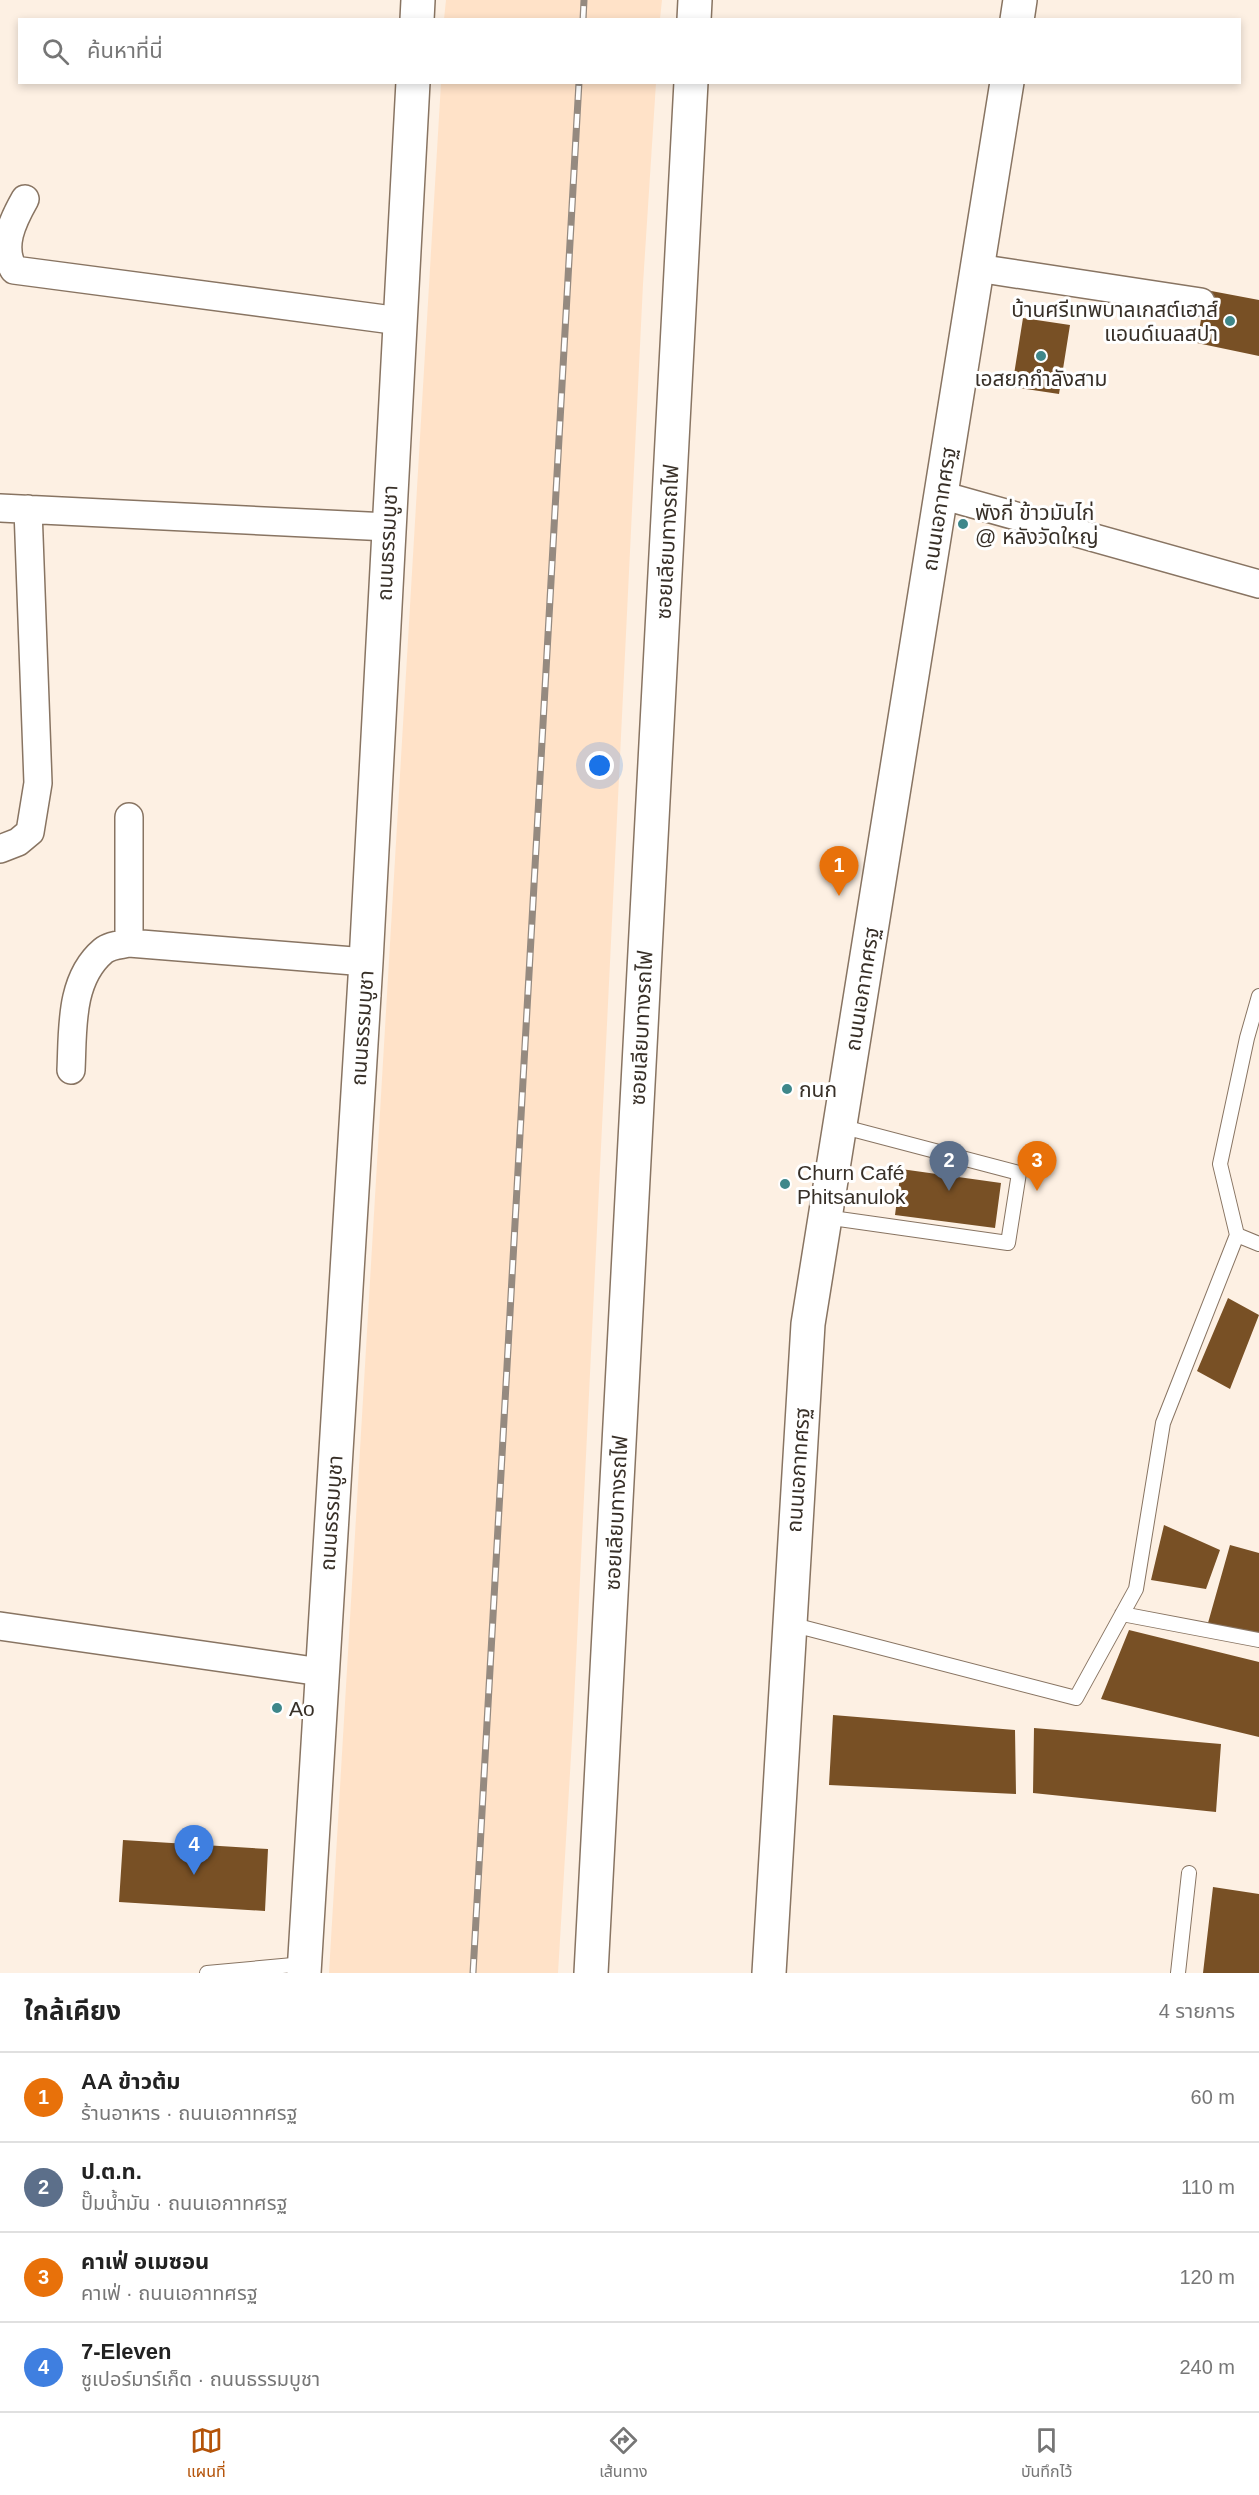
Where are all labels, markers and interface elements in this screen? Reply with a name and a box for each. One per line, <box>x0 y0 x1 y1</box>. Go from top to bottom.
search box <box>18 18 1241 84</box>
icon: search <box>39 35 72 68</box>
text: ค้นหาที่นี่ <box>87 38 163 63</box>
place label: บ้านศรีเทพบาลเกสต์เฮาส์ แอนด์เนลสปา <box>1011 298 1218 345</box>
marker: บ้านศรีเทพบาลเกสต์เฮาส์ แอนด์เนลสปา <box>1223 314 1237 328</box>
marker: เอสยกกำลังสาม <box>1034 349 1048 363</box>
place label: เอสยกกำลังสาม <box>975 367 1107 390</box>
street label: ถนนเอกาทศรฐ <box>918 445 960 573</box>
street label: ซอยเลียบทางรถไฟ <box>651 464 683 620</box>
street label: ถนนธรรมบูชา <box>372 484 404 602</box>
place label: พังกี่ ข้าวมันไก่ @ หลังวัดใหญ่ <box>975 498 1099 548</box>
marker: พังกี่ ข้าวมันไก่ @ หลังวัดใหญ่ <box>956 517 970 531</box>
your location <box>585 751 614 780</box>
pin: 1 <box>820 846 858 896</box>
street label: ถนนเอกาทศรฐ <box>841 925 883 1053</box>
street label: ซอยเลียบทางรถไฟ <box>625 950 657 1106</box>
street label: ถนนธรรมบูชา <box>346 969 380 1087</box>
place label: กนก <box>799 1078 837 1101</box>
marker: กนก <box>780 1082 794 1096</box>
pin: 2 <box>930 1142 968 1191</box>
pin: 3 <box>1018 1142 1056 1191</box>
place label: Churn Café Phitsanulok <box>797 1161 906 1208</box>
marker: Churn Café Phitsanulok <box>778 1177 792 1191</box>
street label: ถนนเอกาทศรฐ <box>782 1407 814 1533</box>
street label: ซอยเลียบทางรถไฟ <box>600 1435 632 1591</box>
street label: ถนนธรรมบูชา <box>315 1454 349 1572</box>
place label: Ao <box>289 1697 315 1720</box>
marker: Ao <box>270 1701 284 1715</box>
pin: 4 <box>174 1826 214 1875</box>
text: ใกล้เคียง <box>24 1996 121 2026</box>
text: 4 รายการ <box>1159 2000 1235 2022</box>
text: AA ข้าวต้ม <box>81 2069 181 2094</box>
text: 1 <box>38 2086 49 2108</box>
text: 60 m <box>1191 2086 1235 2108</box>
text: ร้านอาหาร · ถนนเอกาทศรฐ <box>81 2102 297 2124</box>
text: ป.ต.ท. <box>81 2159 142 2184</box>
text: 2 <box>38 2176 49 2198</box>
text: 110 m <box>1181 2176 1235 2198</box>
text: ปั๊มน้ำมัน · ถนนเอกาทศรฐ <box>81 2192 287 2214</box>
text: คาเฟ่ อเมซอน <box>81 2249 209 2274</box>
text: 3 <box>38 2266 49 2288</box>
text: 120 m <box>1179 2266 1235 2288</box>
text: คาเฟ่ · ถนนเอกาทศรฐ <box>81 2282 258 2304</box>
text: 7-Eleven <box>81 2339 172 2364</box>
text: 4 <box>38 2356 49 2378</box>
text: 240 m <box>1179 2356 1235 2378</box>
text: ซูเปอร์มาร์เก็ต · ถนนธรรมบูชา <box>81 2368 320 2390</box>
tab: แผนที่ <box>187 2424 226 2484</box>
tab: เส้นทาง <box>599 2424 647 2484</box>
tab: บันทึกไว้ <box>1021 2424 1072 2484</box>

